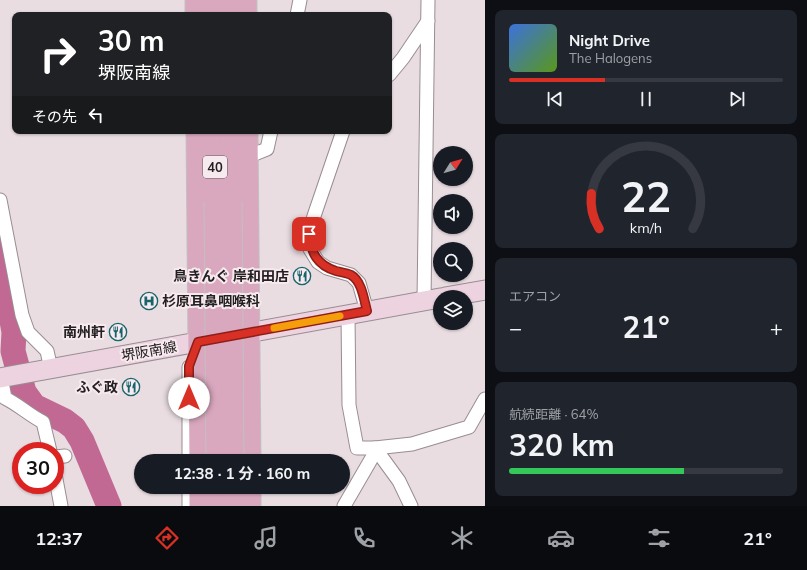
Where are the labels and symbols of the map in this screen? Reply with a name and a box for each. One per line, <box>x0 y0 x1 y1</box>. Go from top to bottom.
north arrow <box>433 146 473 186</box>
road number: 40 <box>203 156 227 178</box>
pin <box>292 217 326 251</box>
restaurant icon: 鳥きんぐ 岸和田店 <box>292 266 312 286</box>
place label: 鳥きんぐ 岸和田店 <box>173 267 289 285</box>
hospital icon: 杉原耳鼻咽喉科 <box>139 291 159 311</box>
place label: 杉原耳鼻咽喉科 <box>162 292 260 310</box>
restaurant icon: 南州軒 <box>108 322 128 342</box>
place label: 南州軒 <box>63 323 105 341</box>
street label: 堺阪南線 <box>120 337 178 365</box>
restaurant icon: ふぐ政 <box>121 377 141 397</box>
position arrow <box>168 377 210 419</box>
place label: ふぐ政 <box>76 378 118 396</box>
speed limit sign: 30 <box>12 442 64 494</box>

